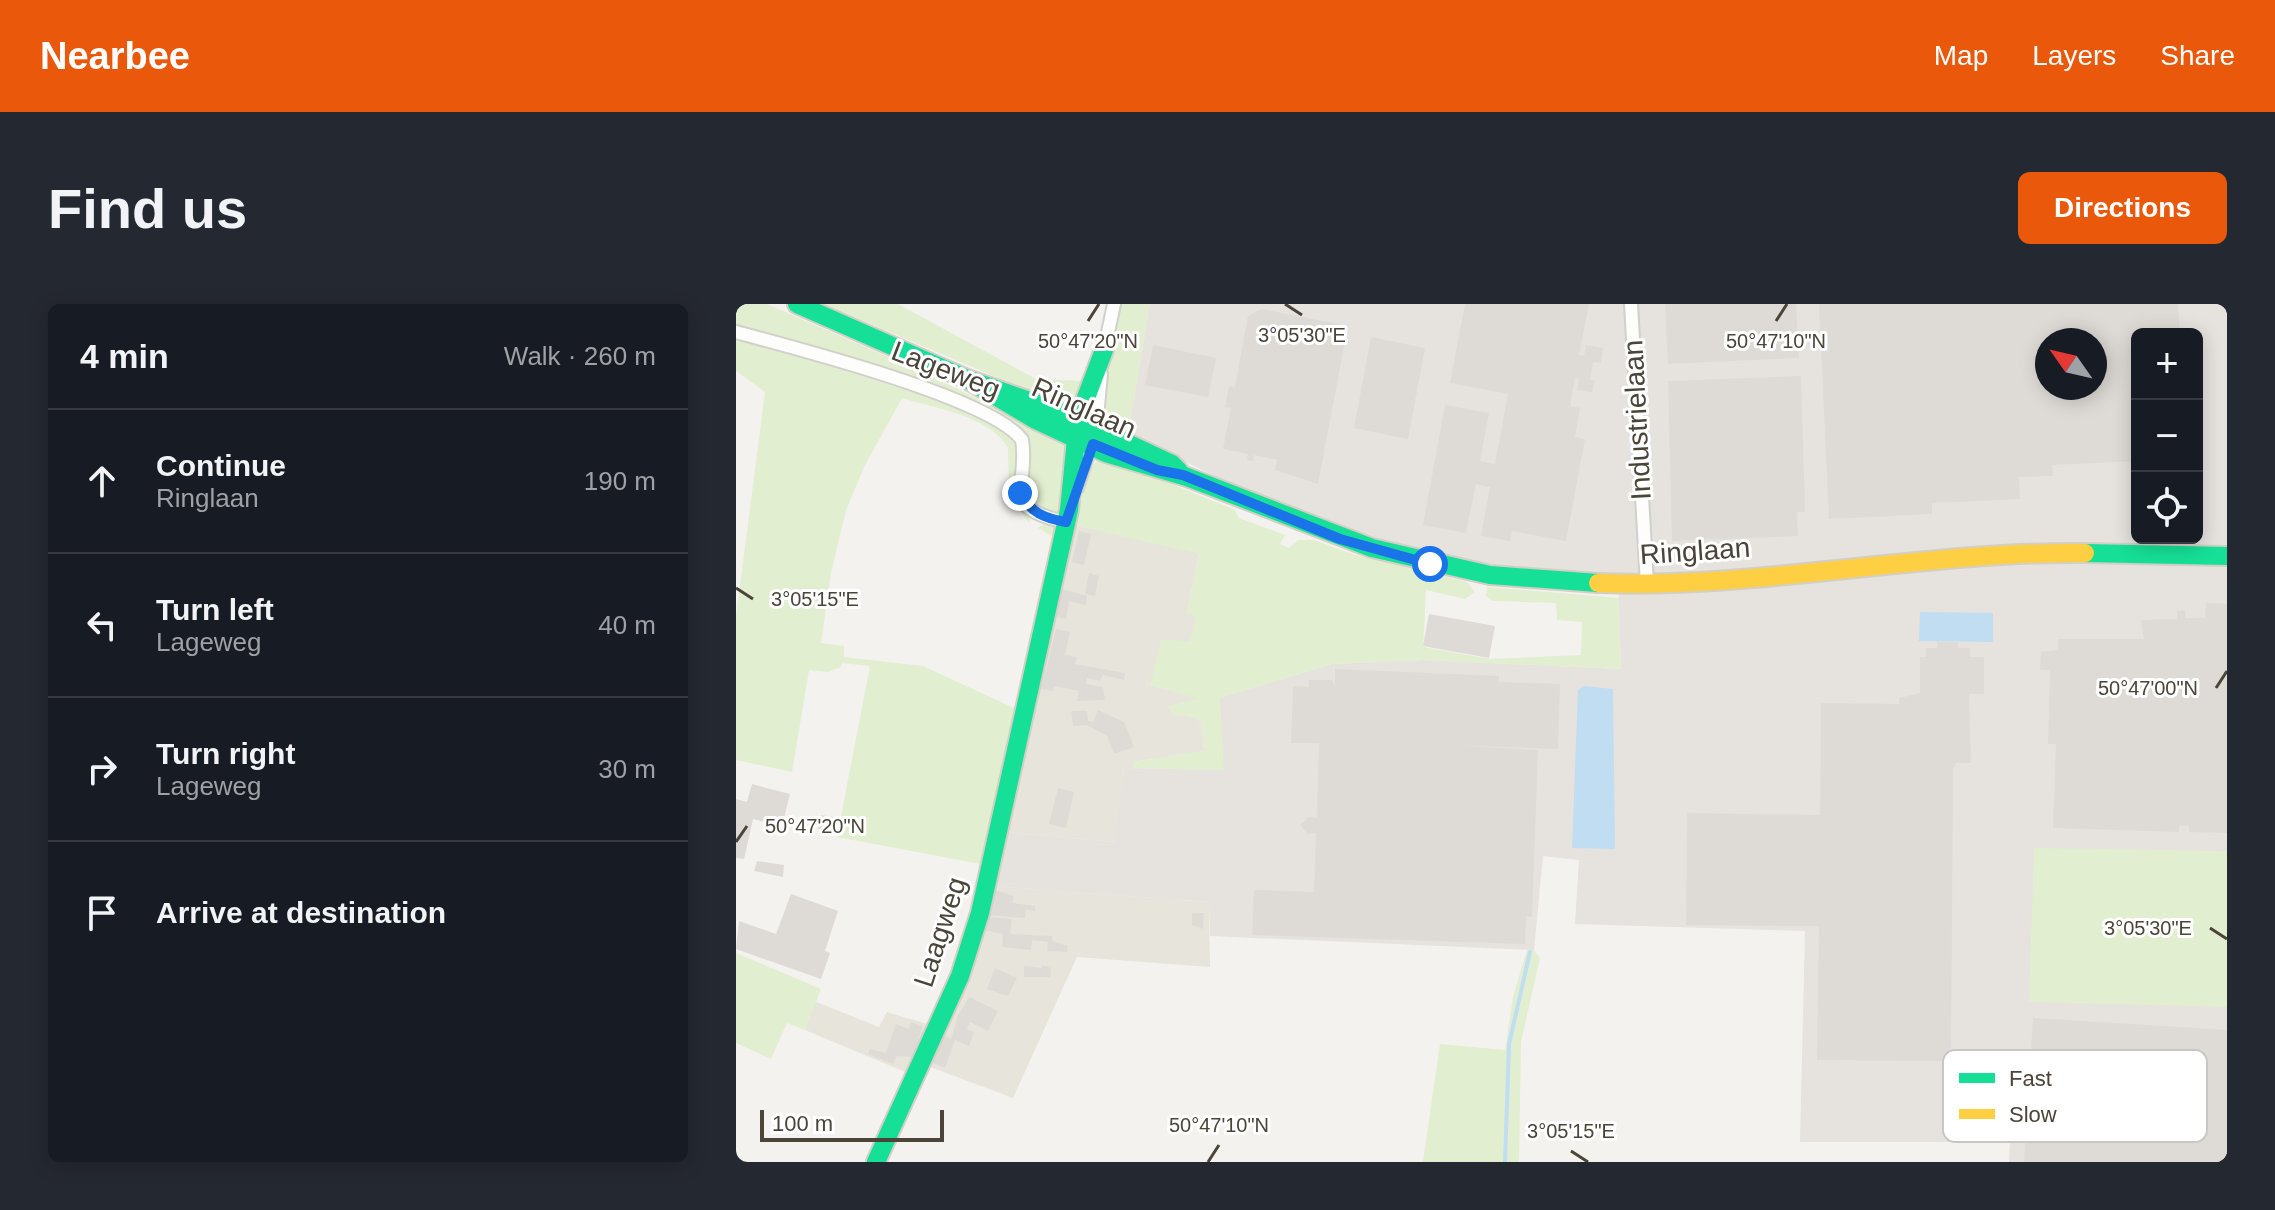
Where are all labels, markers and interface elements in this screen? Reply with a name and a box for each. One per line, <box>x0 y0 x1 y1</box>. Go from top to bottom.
text: Nearbee <box>40 35 190 77</box>
text: Map <box>1934 40 1988 71</box>
text: Layers <box>2032 40 2116 71</box>
text: Share <box>2160 40 2235 71</box>
button: Directions <box>2018 172 2227 244</box>
text: Find us <box>48 177 247 240</box>
text: 3°05'30"E <box>1258 324 1346 346</box>
north arrow <box>2035 328 2107 400</box>
map controls <box>2131 328 2203 544</box>
button: + <box>2131 328 2203 400</box>
text: 50°47'20"N <box>1038 330 1138 352</box>
text: 50°47'10"N <box>1726 330 1826 352</box>
street label: Lageweg <box>887 335 1005 405</box>
text: 4 min <box>80 337 169 375</box>
street label: Industrielaan <box>1617 339 1657 501</box>
text: Walk · 260 m <box>504 341 656 371</box>
street label: Ringlaan <box>1027 371 1141 445</box>
button: − <box>2131 400 2203 472</box>
text: Continue <box>156 449 286 482</box>
icon: ahead <box>80 459 124 503</box>
text: 190 m <box>584 466 656 496</box>
button: locate <box>2131 472 2203 544</box>
route end <box>1002 475 1038 511</box>
text: Ringlaan <box>156 483 259 513</box>
street label: Ringlaan <box>1639 532 1751 570</box>
route start <box>1412 546 1448 582</box>
text: 3°05'15"E <box>771 588 859 610</box>
text: Turn left <box>156 593 274 626</box>
icon: left <box>80 603 124 647</box>
text: 40 m <box>598 610 656 640</box>
text: Lageweg <box>156 627 262 657</box>
text: 50°47'00"N <box>2098 677 2198 699</box>
text: Turn right <box>156 737 295 770</box>
icon: right <box>80 747 124 791</box>
text: 30 m <box>598 754 656 784</box>
text: Lageweg <box>156 771 262 801</box>
text: 50°47'20"N <box>765 815 865 837</box>
street label: Laagweg <box>908 873 972 991</box>
icon: arrive <box>80 891 124 935</box>
text: Arrive at destination <box>156 896 446 929</box>
text: 3°05'30"E <box>2104 917 2192 939</box>
legend <box>1943 1050 2207 1142</box>
text: Fast <box>2009 1066 2052 1091</box>
text: Slow <box>2009 1102 2057 1127</box>
scale bar <box>760 1106 944 1142</box>
text: 100 m <box>772 1111 833 1136</box>
text: 50°47'10"N <box>1169 1114 1269 1136</box>
text: 3°05'15"E <box>1527 1120 1615 1142</box>

